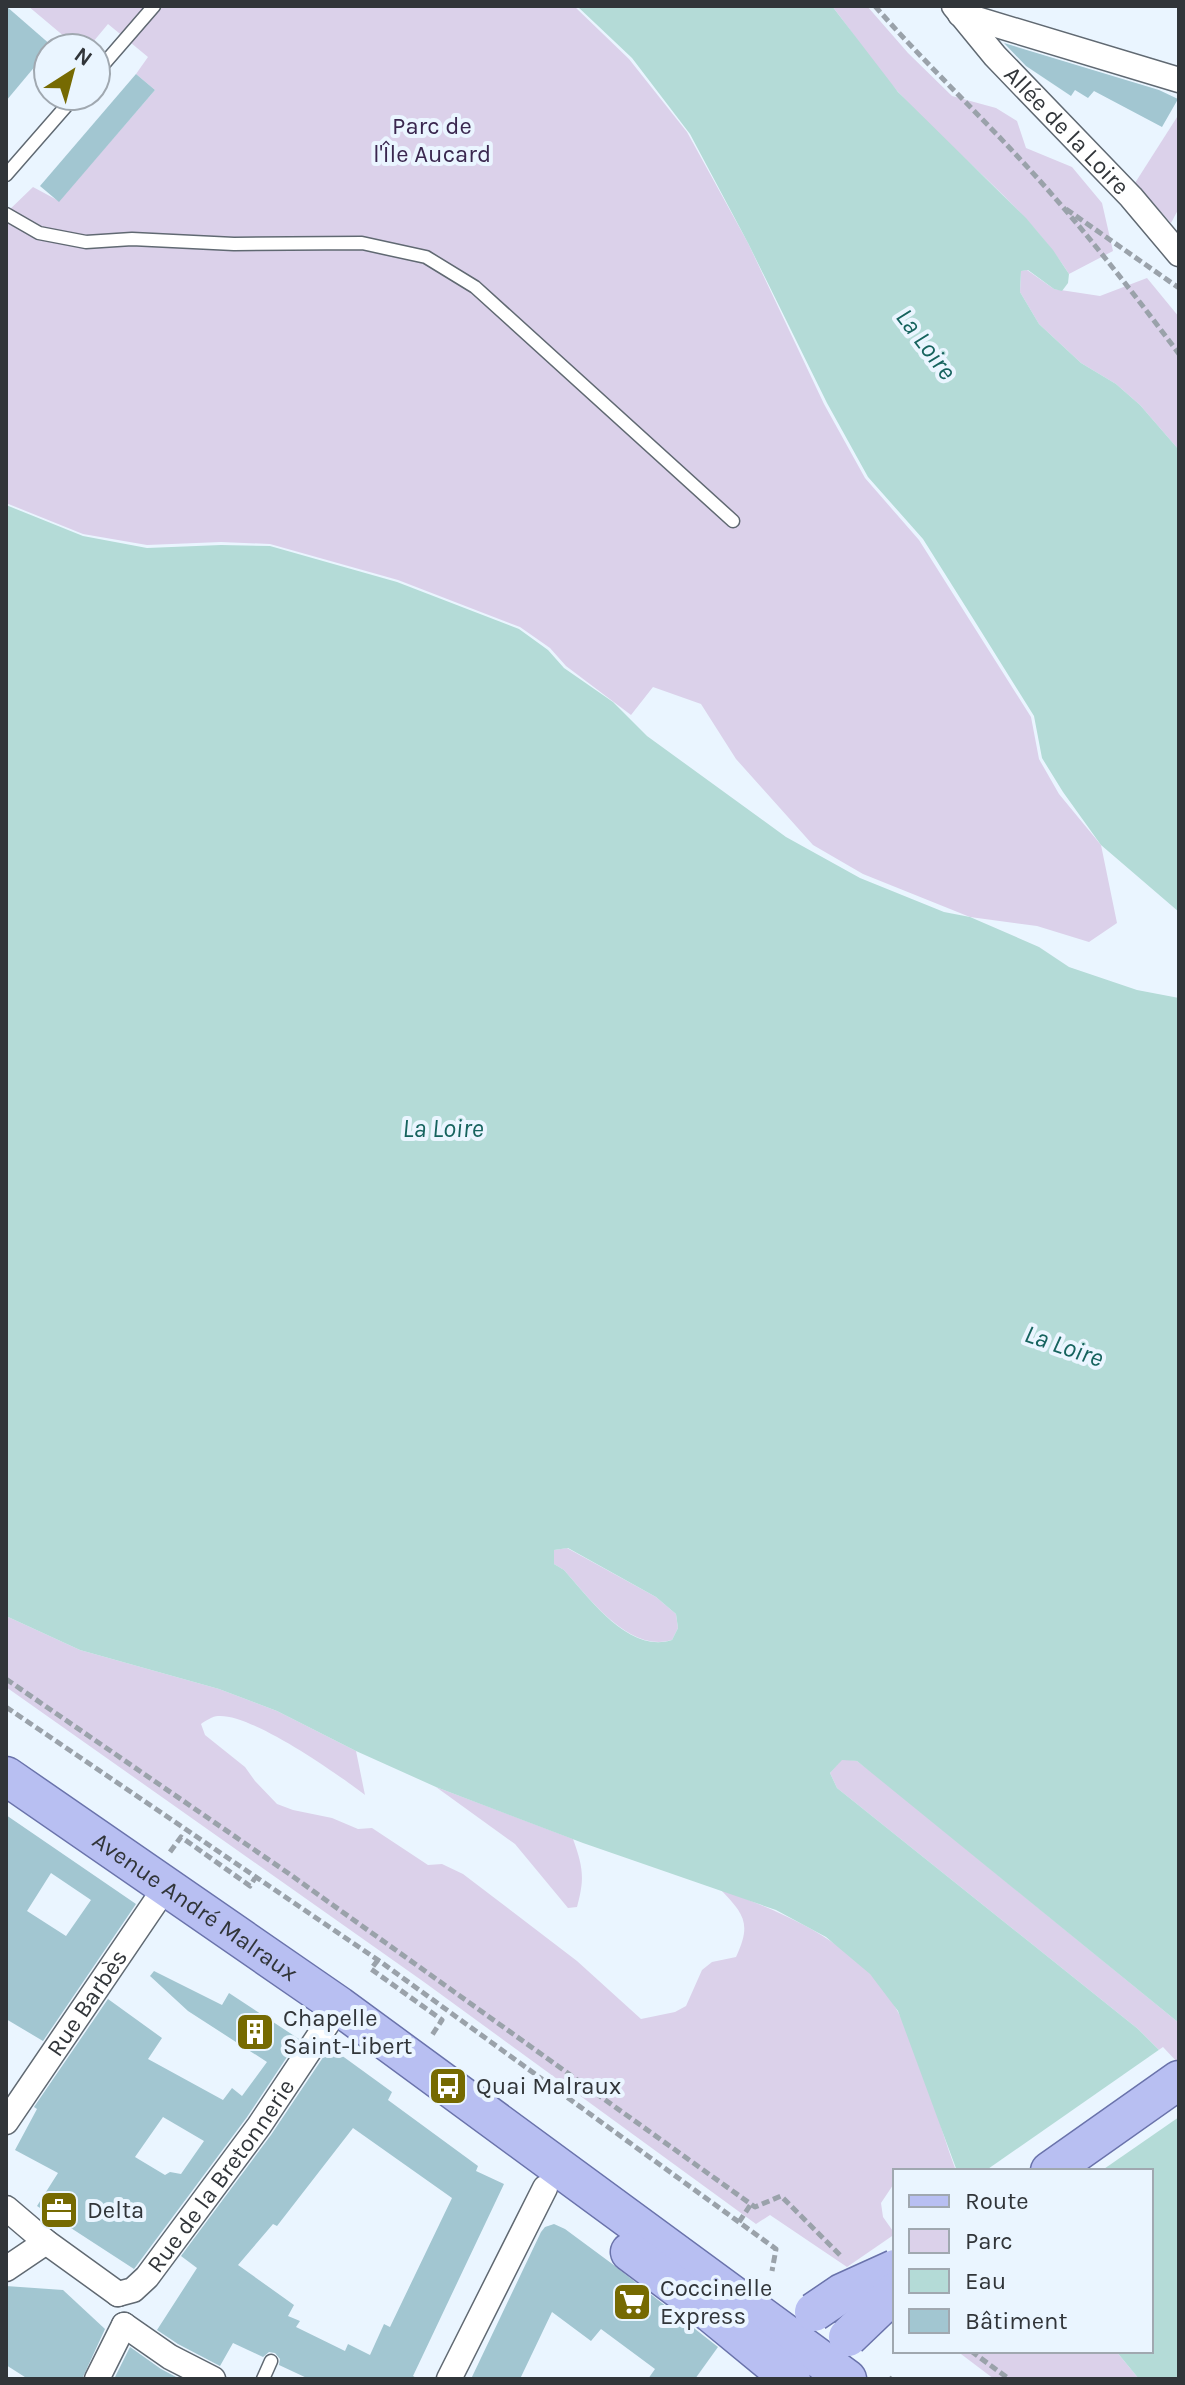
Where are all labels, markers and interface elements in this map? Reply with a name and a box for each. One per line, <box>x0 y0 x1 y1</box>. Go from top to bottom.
north arrow <box>32 32 112 112</box>
text: N <box>69 41 97 72</box>
street label: Allée de la Loire <box>998 60 1135 201</box>
park label: Parc de l'Île Aucard <box>373 112 491 168</box>
water label: La Loire <box>889 302 963 386</box>
water label: La Loire <box>402 1113 484 1144</box>
water label: La Loire <box>1021 1318 1107 1374</box>
street label: Avenue André Malraux <box>87 1826 303 1987</box>
street label: Rue Barbès <box>41 1944 133 2062</box>
place label: Chapelle Saint-Libert <box>283 2004 412 2060</box>
building icon: Chapelle Saint-Libert <box>234 2011 276 2053</box>
bus stop icon: Quai Malraux <box>427 2065 469 2107</box>
place label: Quai Malraux <box>476 2072 621 2100</box>
street label: Rue de la Bretonnerie <box>141 2074 300 2278</box>
legend <box>893 2169 1153 2353</box>
text: Route <box>965 2187 1029 2215</box>
office icon: Delta <box>38 2189 80 2231</box>
place label: Delta <box>87 2196 144 2224</box>
text: Parc <box>965 2227 1013 2255</box>
text: Eau <box>965 2267 1006 2295</box>
place label: Coccinelle Express <box>660 2274 772 2330</box>
supermarket icon: Coccinelle Express <box>611 2281 653 2323</box>
text: Bâtiment <box>965 2307 1068 2335</box>

